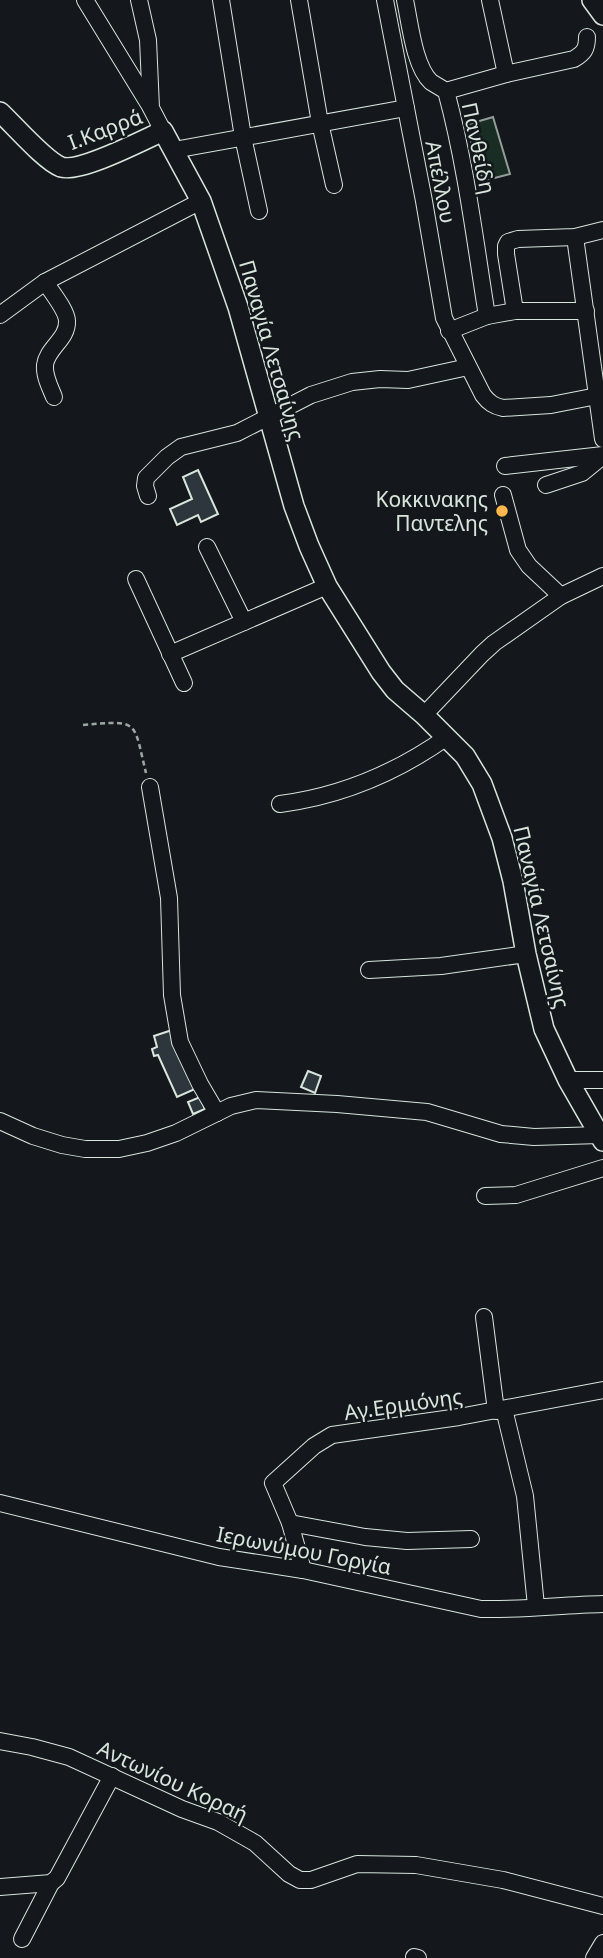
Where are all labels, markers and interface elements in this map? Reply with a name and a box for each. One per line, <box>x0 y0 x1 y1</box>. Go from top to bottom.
street label: Πανθείδη <box>456 100 502 196</box>
street label: Ι.Καρρά <box>64 102 146 156</box>
street label: Απέλλου <box>419 138 463 226</box>
street label: Παναγία Λετσαίνης <box>233 257 311 443</box>
place label: Κοκκινακης Παντελης <box>375 485 488 537</box>
marker: Κοκκινακης Παντελης <box>494 503 510 519</box>
street label: Παναγία Λετσαίνης <box>507 823 577 1011</box>
street label: Αγ.Ερμιόνης <box>342 1382 464 1426</box>
street label: Ιερωνύμου Γοργία <box>214 1519 394 1581</box>
street label: Αντωνίου Κοραή <box>93 1734 253 1828</box>

